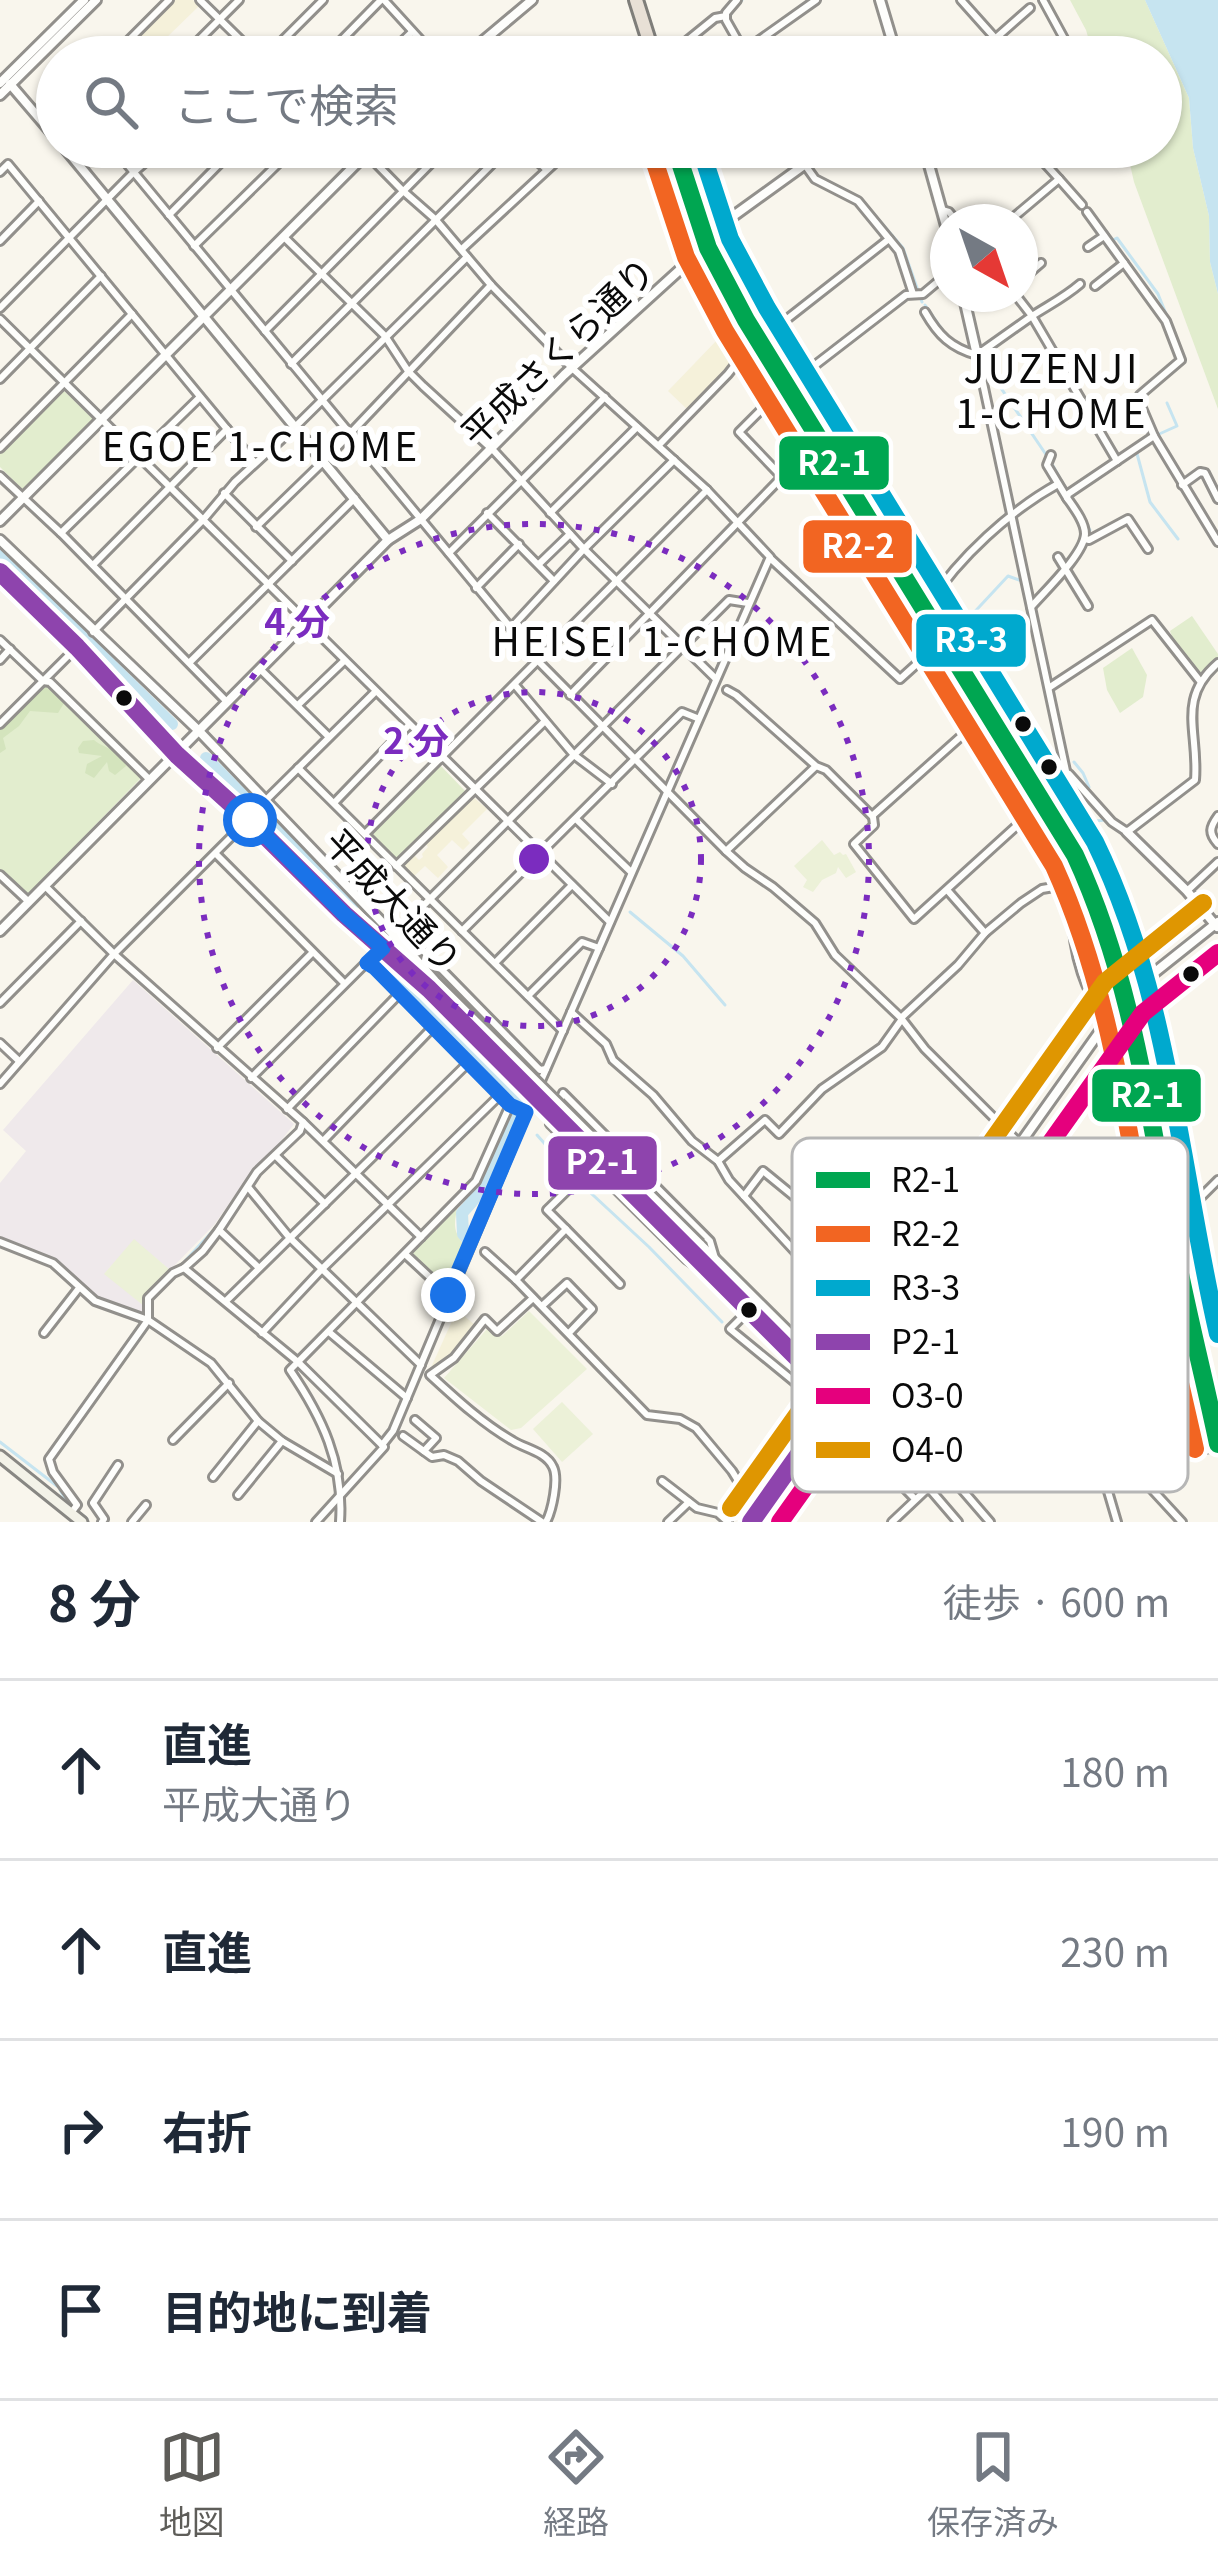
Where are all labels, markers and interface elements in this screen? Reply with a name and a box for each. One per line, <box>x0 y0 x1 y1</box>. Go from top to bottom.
search box <box>36 36 1182 168</box>
icon: search <box>78 69 144 135</box>
text: ここで検索 <box>174 70 399 135</box>
north arrow <box>930 204 1038 312</box>
street label: 平成さくら通り <box>447 244 665 456</box>
district label: JUZENJI 1-CHOME <box>955 338 1149 439</box>
district label: EGOE 1-CHOME <box>102 416 420 472</box>
line badge: R2-1 <box>777 434 891 492</box>
text: R2-1 <box>797 437 871 485</box>
line badge: R2-2 <box>801 518 914 575</box>
text: R2-2 <box>821 520 895 568</box>
text: 4 分 <box>264 593 330 645</box>
district label: HEISEI 1-CHOME <box>491 611 835 667</box>
line badge: R3-3 <box>914 612 1028 669</box>
text: R3-3 <box>934 614 1008 662</box>
unlabelled marker <box>113 687 135 709</box>
text: 2 分 <box>383 712 449 764</box>
unlabelled marker <box>1012 713 1034 735</box>
unlabelled marker <box>1038 756 1060 778</box>
route start <box>223 793 277 847</box>
street label: 平成大通り <box>315 815 475 983</box>
centre of rings <box>513 838 555 880</box>
unlabelled marker <box>1180 963 1202 985</box>
line badge: R2-1 <box>1090 1067 1203 1124</box>
text: R2-1 <box>1110 1069 1184 1117</box>
line badge: P2-1 <box>546 1134 659 1192</box>
text: P2-1 <box>565 1136 639 1184</box>
legend <box>792 1138 1188 1492</box>
text: R2-1 <box>891 1154 960 1202</box>
text: R2-2 <box>891 1208 960 1256</box>
text: R3-3 <box>891 1262 960 1310</box>
route end <box>421 1268 475 1322</box>
unlabelled marker <box>738 1299 760 1321</box>
text: P2-1 <box>891 1316 960 1364</box>
text: O3-0 <box>891 1370 964 1418</box>
text: O4-0 <box>891 1424 964 1472</box>
text: 8 分 <box>48 1563 141 1637</box>
text: 徒歩 · 600 m <box>943 1572 1170 1628</box>
text: 直進 <box>162 1709 252 1774</box>
icon: ahead <box>48 1737 114 1803</box>
text: 180 m <box>1060 1742 1170 1798</box>
text: 平成大通り <box>162 1774 357 1830</box>
icon: ahead <box>48 1917 114 1983</box>
text: 直進 <box>162 1917 252 1982</box>
text: 230 m <box>1060 1922 1170 1978</box>
icon: right <box>48 2097 114 2163</box>
text: 右折 <box>162 2097 252 2162</box>
text: 190 m <box>1060 2102 1170 2158</box>
icon: arrive <box>48 2277 114 2343</box>
text: 目的地に到着 <box>162 2277 432 2342</box>
tab: 地図 <box>159 2424 225 2544</box>
tab: 経路 <box>543 2424 609 2544</box>
tab: 保存済み <box>927 2424 1059 2544</box>

